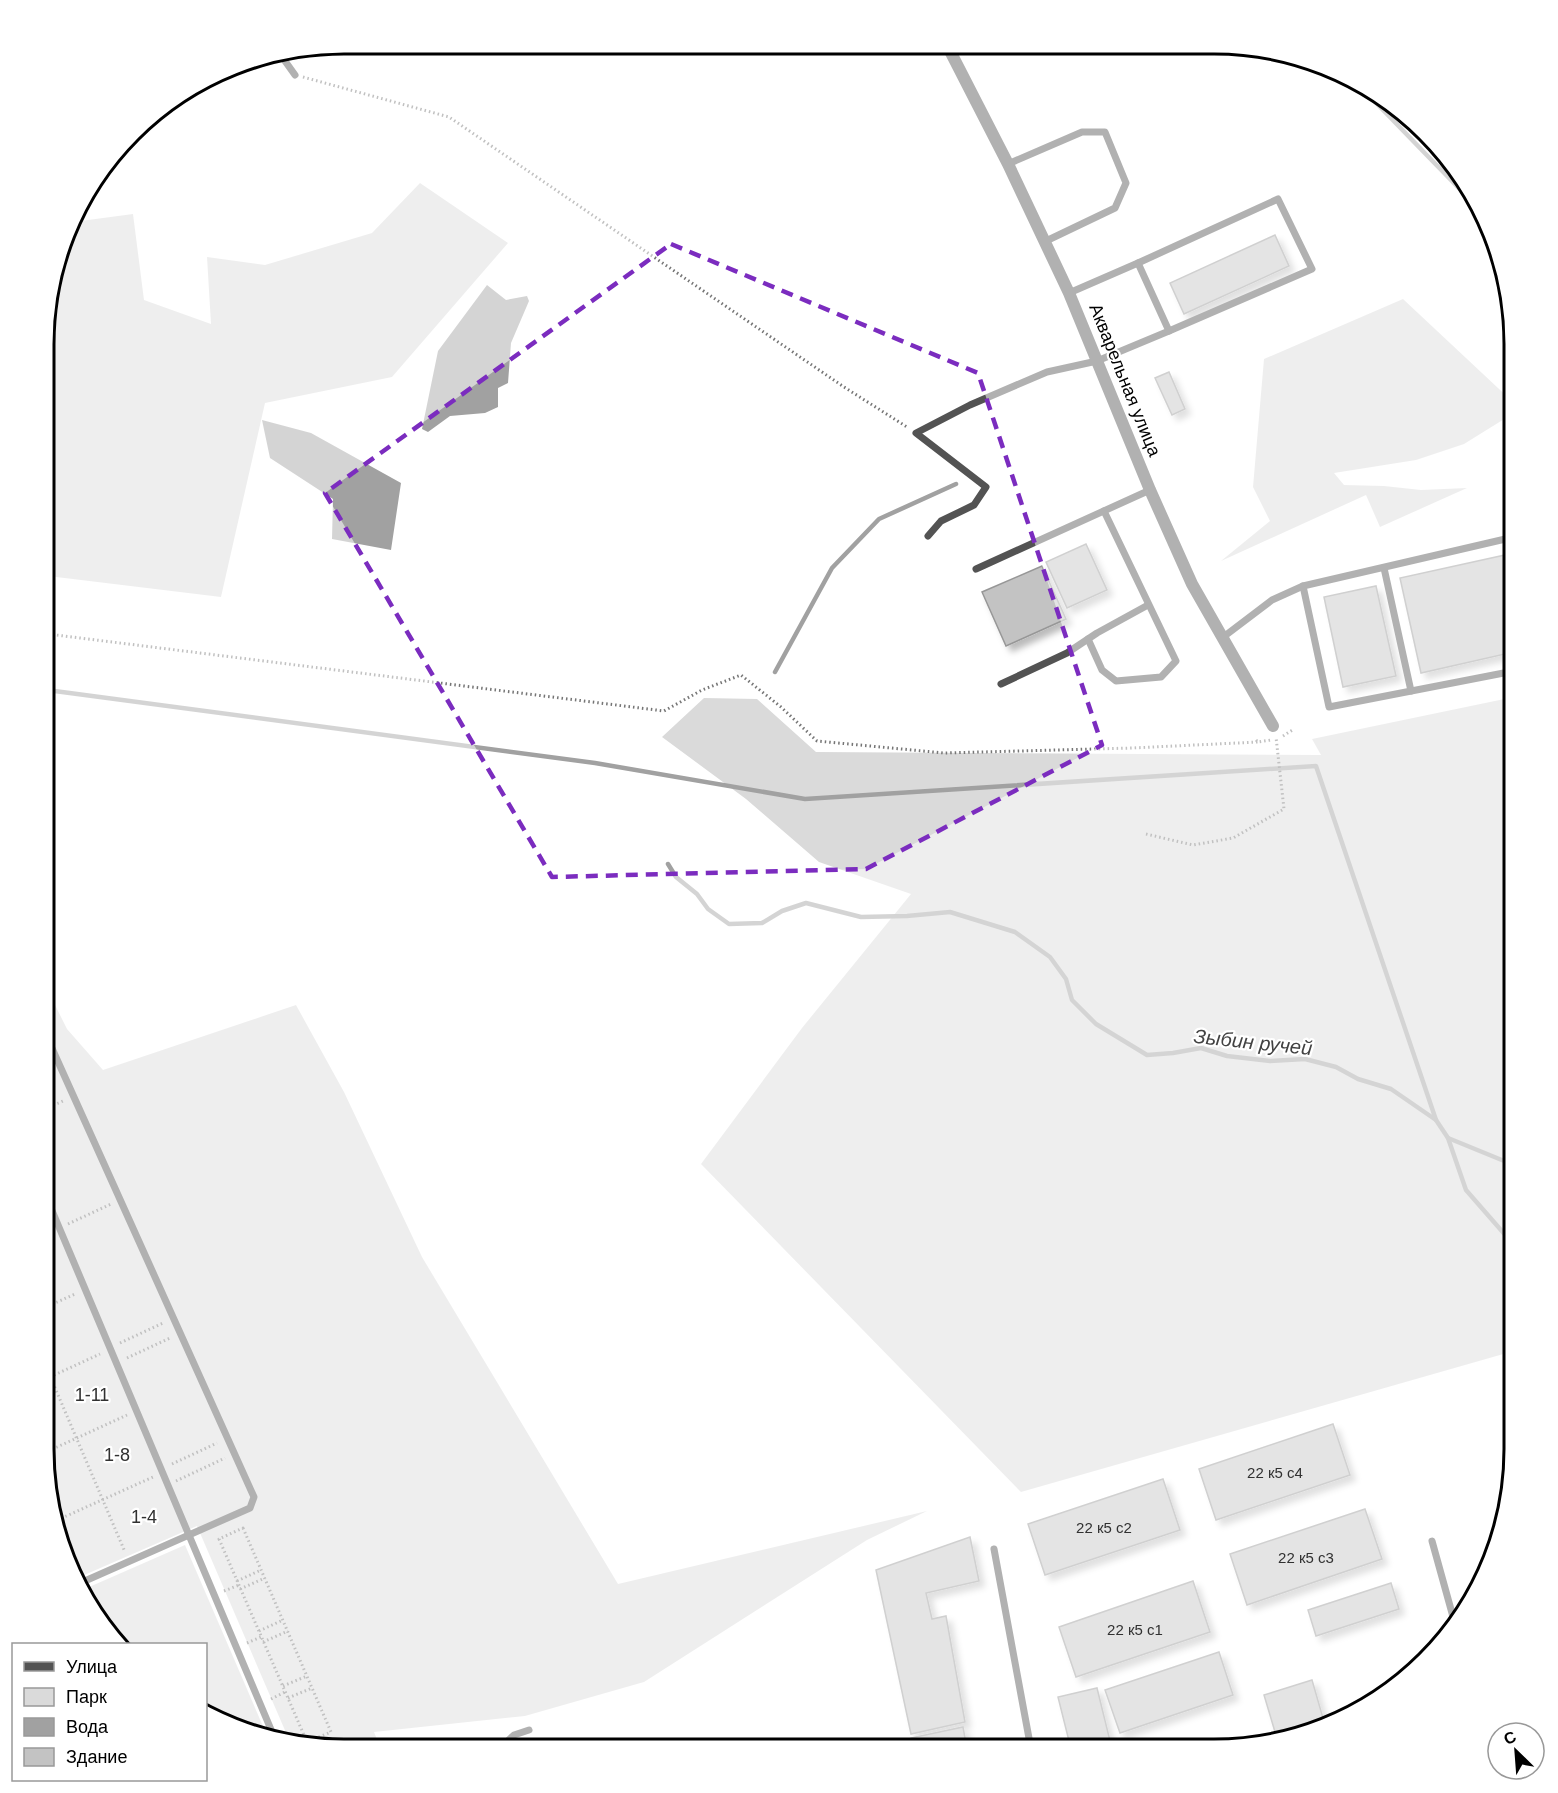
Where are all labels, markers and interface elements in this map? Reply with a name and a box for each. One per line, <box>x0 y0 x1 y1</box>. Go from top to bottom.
street label: Акварельная улица <box>1085 301 1165 460</box>
water label: Зыбин ручей <box>1193 1025 1313 1059</box>
park label: 1-11 <box>75 1385 109 1405</box>
park label: 1-8 <box>104 1445 130 1465</box>
house number: 22 к5 с4 <box>1247 1464 1303 1481</box>
park label: 1-4 <box>131 1507 157 1527</box>
house number: 22 к5 с2 <box>1076 1519 1132 1536</box>
house number: 22 к5 с3 <box>1278 1549 1334 1566</box>
house number: 22 к5 с1 <box>1107 1621 1163 1638</box>
legend <box>12 1643 207 1781</box>
text: Улица <box>66 1657 118 1677</box>
text: Парк <box>66 1687 107 1707</box>
text: Вода <box>66 1717 109 1737</box>
north arrow <box>1486 1721 1546 1781</box>
text: С <box>1501 1728 1519 1748</box>
text: Здание <box>66 1747 127 1767</box>

